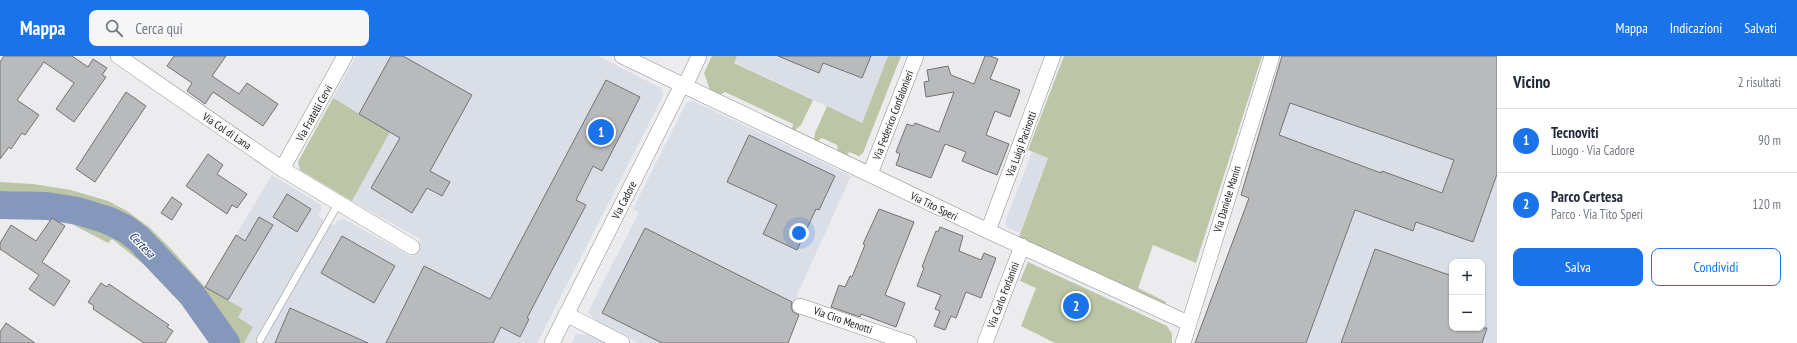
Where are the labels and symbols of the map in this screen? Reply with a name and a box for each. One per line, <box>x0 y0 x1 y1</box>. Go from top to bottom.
street label: Via Federico Confalonieri <box>869 68 917 163</box>
street label: Via Fratelli Cervi <box>292 82 335 145</box>
street label: Via Col di Lana <box>199 109 254 152</box>
street label: Via Luigi Pacinotti <box>1002 109 1039 180</box>
pin: 1 <box>588 117 614 147</box>
street label: Via Daniele Manin <box>1210 164 1244 235</box>
street label: Via Cadore <box>608 178 640 222</box>
street label: Via Tito Speri <box>907 188 960 223</box>
your location <box>789 223 809 243</box>
water label: Certesa <box>126 228 159 262</box>
street label: Via Carlo Forlanini <box>984 260 1022 331</box>
pin: 2 <box>1063 291 1089 321</box>
street label: Via Ciro Menotti <box>811 303 874 337</box>

